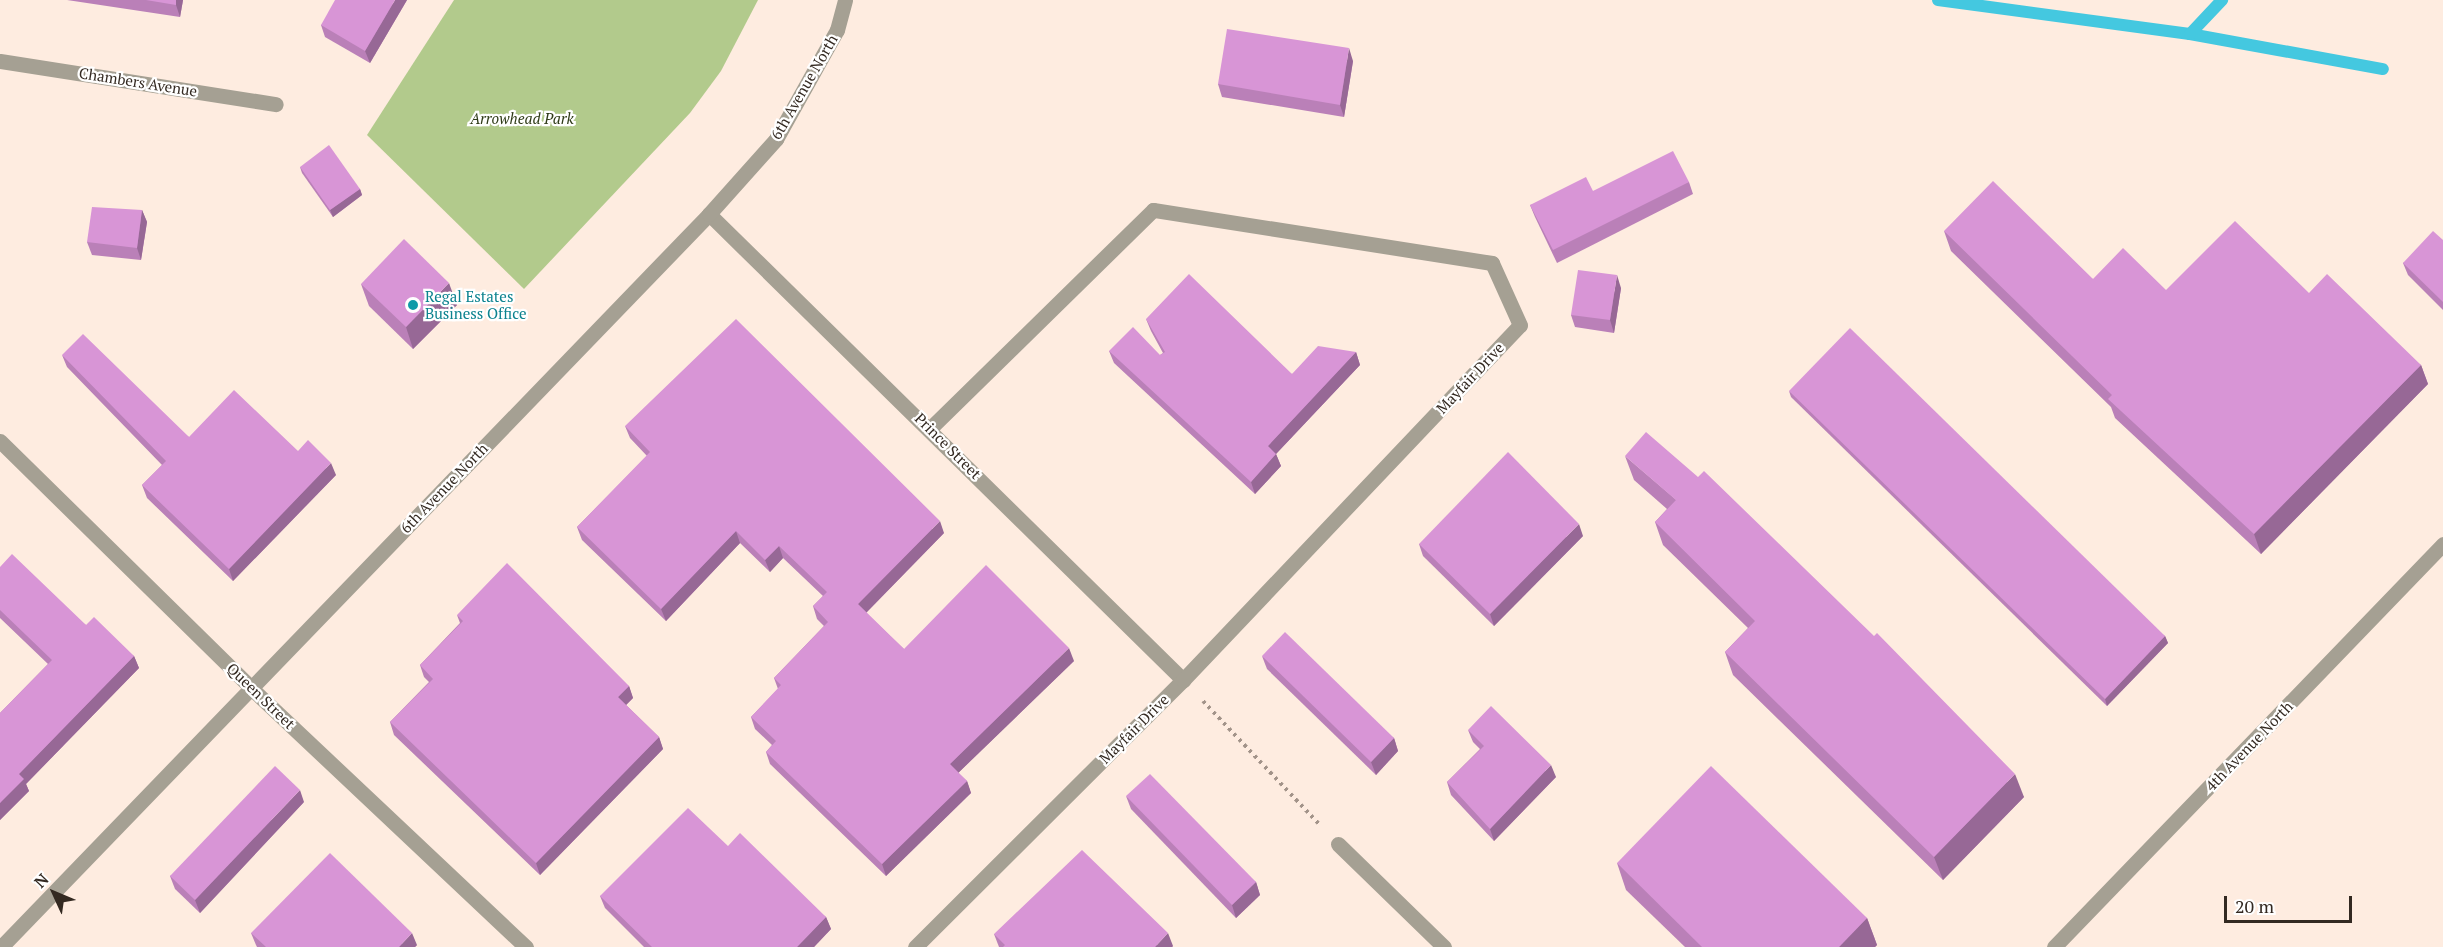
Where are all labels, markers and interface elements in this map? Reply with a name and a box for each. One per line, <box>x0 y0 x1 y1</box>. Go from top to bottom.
street label: 6th Avenue North <box>767 31 841 143</box>
street label: Chambers Avenue <box>77 64 199 100</box>
park label: Arrowhead Park <box>470 110 574 128</box>
place label: Regal Estates Business Office <box>425 287 526 322</box>
marker: Regal Estates Business Office <box>406 298 420 312</box>
street label: Mayfair Drive <box>1433 339 1507 417</box>
street label: Prince Street <box>911 409 985 483</box>
street label: 6th Avenue North <box>396 439 492 537</box>
street label: Queen Street <box>223 659 299 733</box>
street label: Mayfair Drive <box>1096 691 1172 767</box>
street label: 4th Avenue North <box>2201 697 2297 795</box>
north arrow <box>24 863 84 923</box>
text: N <box>29 868 53 893</box>
scale bar <box>2227 884 2354 922</box>
text: 20 m <box>2235 894 2274 918</box>

